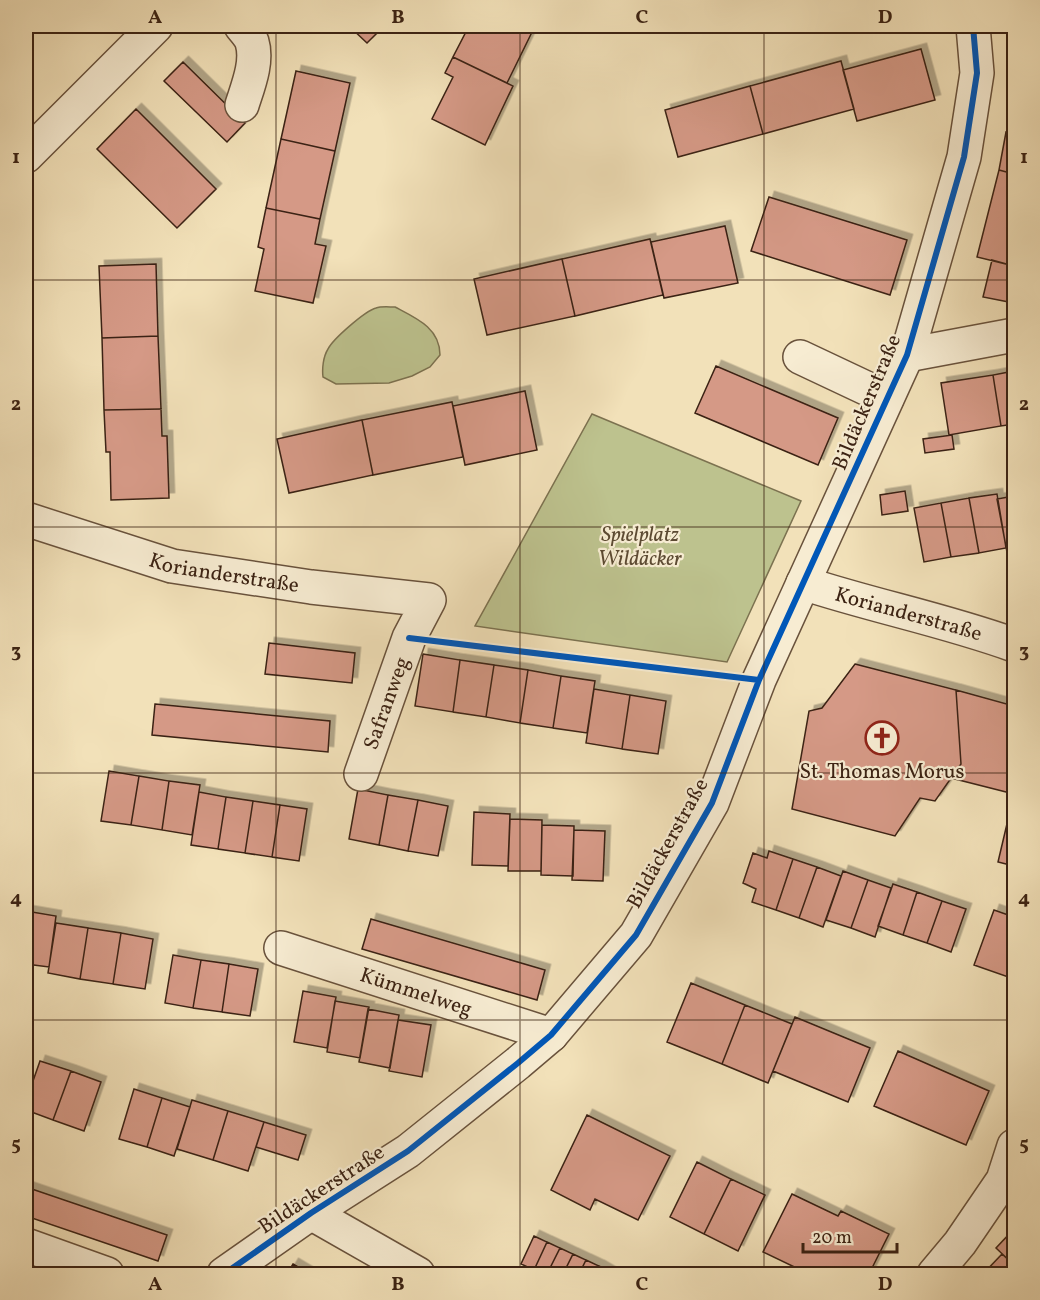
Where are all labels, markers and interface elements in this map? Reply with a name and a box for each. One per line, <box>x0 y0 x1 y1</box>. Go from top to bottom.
text: A <box>148 4 162 32</box>
text: B <box>391 4 405 32</box>
text: C <box>636 4 649 32</box>
text: D <box>878 4 892 32</box>
text: 1 <box>12 144 20 172</box>
text: 1 <box>1020 144 1028 172</box>
street label: Bildäckerstraße <box>826 330 909 475</box>
text: 2 <box>11 391 21 419</box>
text: 2 <box>1019 391 1029 419</box>
park label: Spielplatz Wildäcker <box>598 521 682 574</box>
street label: Korianderstraße <box>145 547 301 601</box>
street label: Korianderstraße <box>831 581 986 649</box>
text: 3 <box>11 638 21 666</box>
text: 3 <box>1019 638 1029 666</box>
street label: Safranweg <box>357 653 418 754</box>
church icon: St. Thomas Morus <box>864 720 900 756</box>
place label: St. Thomas Morus <box>799 758 965 787</box>
street label: Bildäckerstraße <box>621 773 716 914</box>
text: 4 <box>10 885 22 913</box>
text: 4 <box>1018 885 1030 913</box>
street label: Kümmelweg <box>356 961 475 1025</box>
text: 5 <box>11 1131 21 1159</box>
text: 5 <box>1019 1131 1029 1159</box>
street label: Bildäckerstraße <box>253 1139 390 1242</box>
scale bar <box>803 1216 898 1254</box>
text: 20 m <box>812 1226 852 1251</box>
text: A <box>148 1271 162 1299</box>
text: B <box>391 1271 405 1299</box>
text: C <box>636 1271 649 1299</box>
text: D <box>878 1271 892 1299</box>

